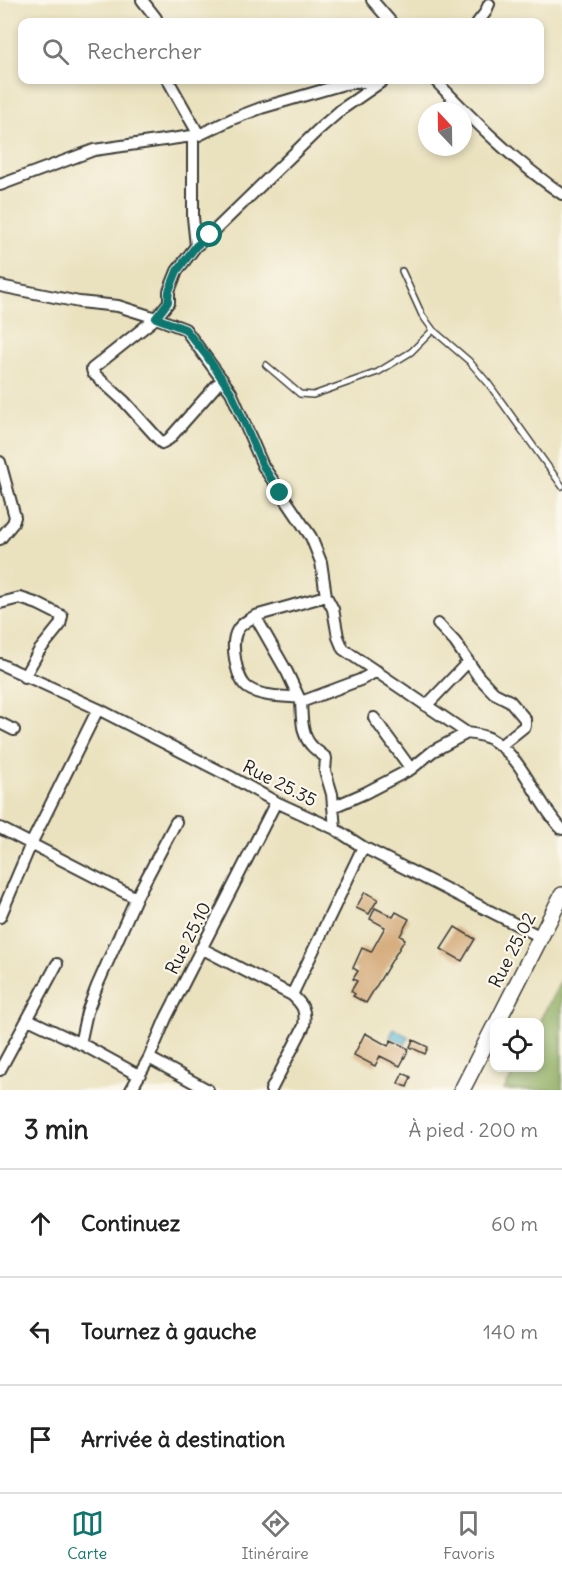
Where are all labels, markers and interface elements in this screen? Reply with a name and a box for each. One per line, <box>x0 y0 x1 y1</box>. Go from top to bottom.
search box <box>18 18 544 84</box>
icon: search <box>39 35 72 68</box>
text: Rechercher <box>87 37 202 65</box>
north arrow <box>418 102 472 156</box>
route start <box>196 221 222 247</box>
route end <box>266 479 292 505</box>
street label: Rue 25.35 <box>239 755 321 811</box>
street label: Rue 25.10 <box>160 898 216 978</box>
street label: Rue 25.02 <box>483 908 541 991</box>
map controls <box>490 1018 544 1072</box>
button: locate <box>490 1018 544 1072</box>
text: 3 min <box>24 1113 89 1146</box>
text: À pied · 200 m <box>408 1117 538 1142</box>
icon: ahead <box>24 1207 57 1240</box>
text: Continuez <box>81 1209 180 1237</box>
text: 60 m <box>491 1211 538 1236</box>
icon: left <box>24 1315 57 1348</box>
text: Tournez à gauche <box>81 1317 257 1345</box>
text: 140 m <box>483 1319 538 1344</box>
icon: arrive <box>24 1423 57 1456</box>
text: Arrivée à destination <box>81 1425 285 1453</box>
tab: Carte <box>67 1507 107 1563</box>
tab: Itinéraire <box>242 1507 309 1563</box>
tab: Favoris <box>443 1507 495 1563</box>

